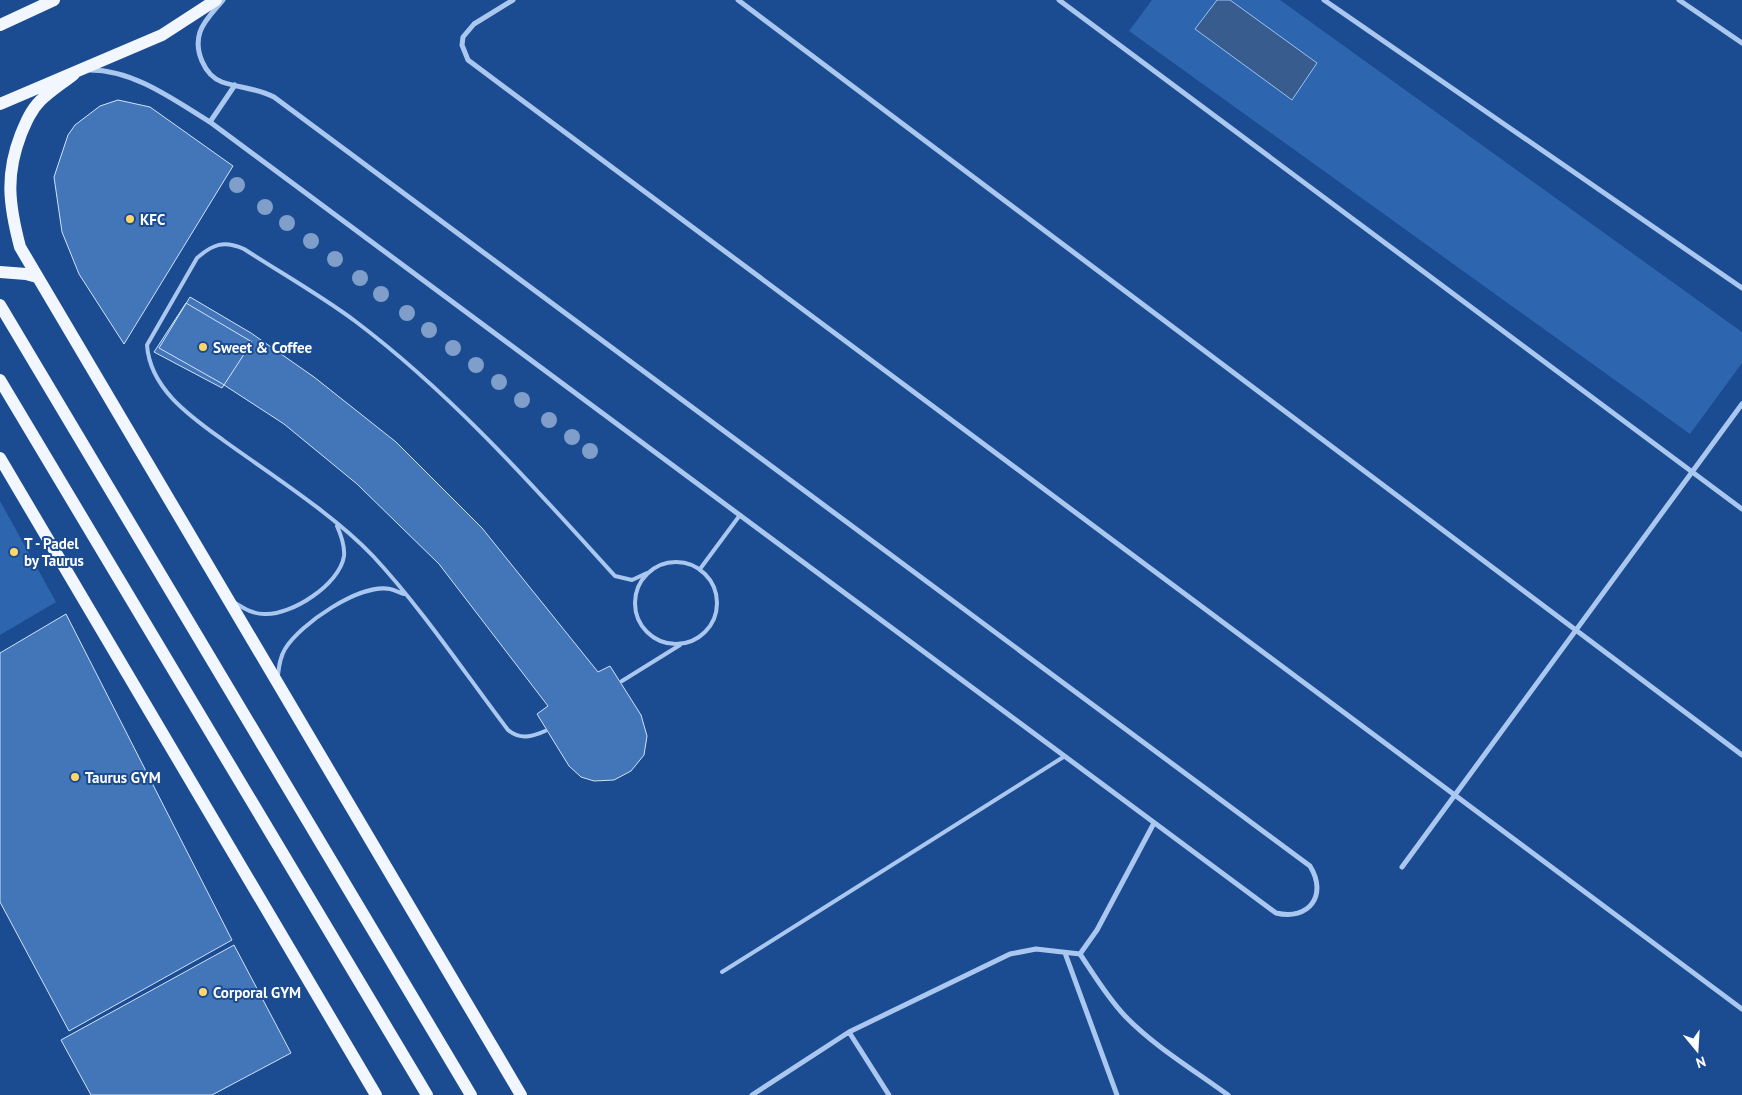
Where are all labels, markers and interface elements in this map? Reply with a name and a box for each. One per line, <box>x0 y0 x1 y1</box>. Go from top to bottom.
place label: KFC <box>140 210 166 229</box>
marker: KFC <box>124 213 136 225</box>
place label: Sweet & Coffee <box>213 338 312 357</box>
marker: Sweet & Coffee <box>197 341 209 353</box>
place label: T - Padel by Taurus <box>24 534 84 570</box>
marker: T - Padel by Taurus <box>8 546 20 558</box>
place label: Taurus GYM <box>85 768 161 787</box>
marker: Taurus GYM <box>69 771 81 783</box>
place label: Corporal GYM <box>213 983 301 1002</box>
marker: Corporal GYM <box>197 986 209 998</box>
north arrow <box>1672 1025 1722 1075</box>
text: N <box>1694 1052 1708 1072</box>

